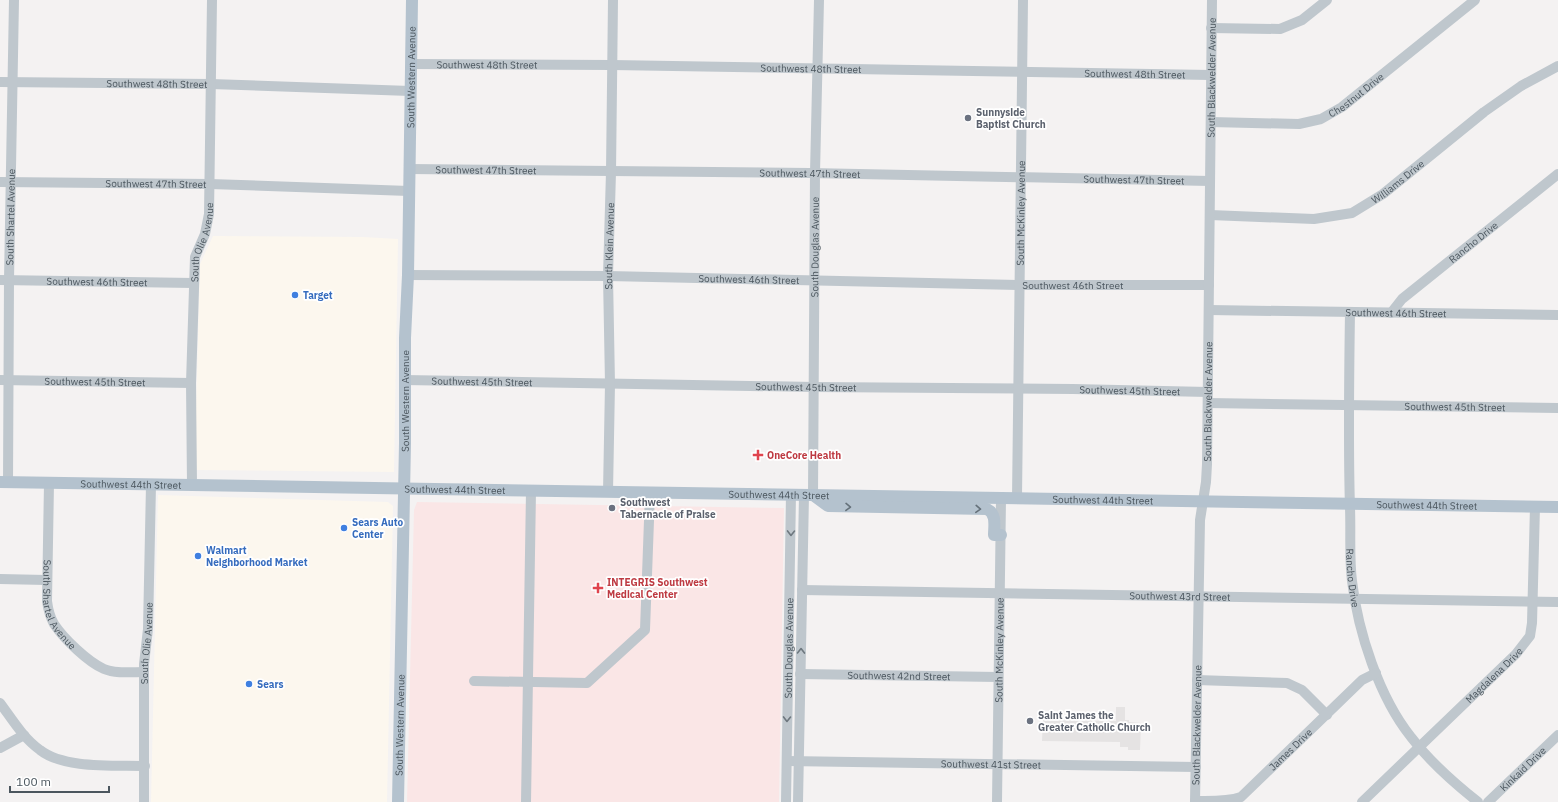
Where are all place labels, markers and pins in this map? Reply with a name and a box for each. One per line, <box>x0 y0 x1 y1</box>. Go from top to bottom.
place label: Sunnyside Baptist Church <box>976 106 1046 131</box>
marker: Sunnyside Baptist Church <box>963 113 973 123</box>
place label: Target <box>303 289 333 302</box>
marker: Target <box>290 290 300 300</box>
marker: OneCore Health <box>752 449 764 461</box>
place label: OneCore Health <box>767 449 841 462</box>
place label: Southwest Tabernacle of Praise <box>620 496 716 521</box>
marker: Southwest Tabernacle of Praise <box>607 503 617 513</box>
place label: Sears Auto Center <box>352 516 404 541</box>
marker: Sears Auto Center <box>339 523 349 533</box>
place label: Walmart Neighborhood Market <box>206 544 308 569</box>
marker: Walmart Neighborhood Market <box>193 551 203 561</box>
place label: INTEGRIS Southwest Medical Center <box>607 576 708 601</box>
marker: INTEGRIS Southwest Medical Center <box>592 582 604 594</box>
place label: Sears <box>257 678 284 691</box>
marker: Sears <box>244 679 254 689</box>
place label: Saint James the Greater Catholic Church <box>1038 709 1151 734</box>
marker: Saint James the Greater Catholic Church <box>1025 716 1035 726</box>

